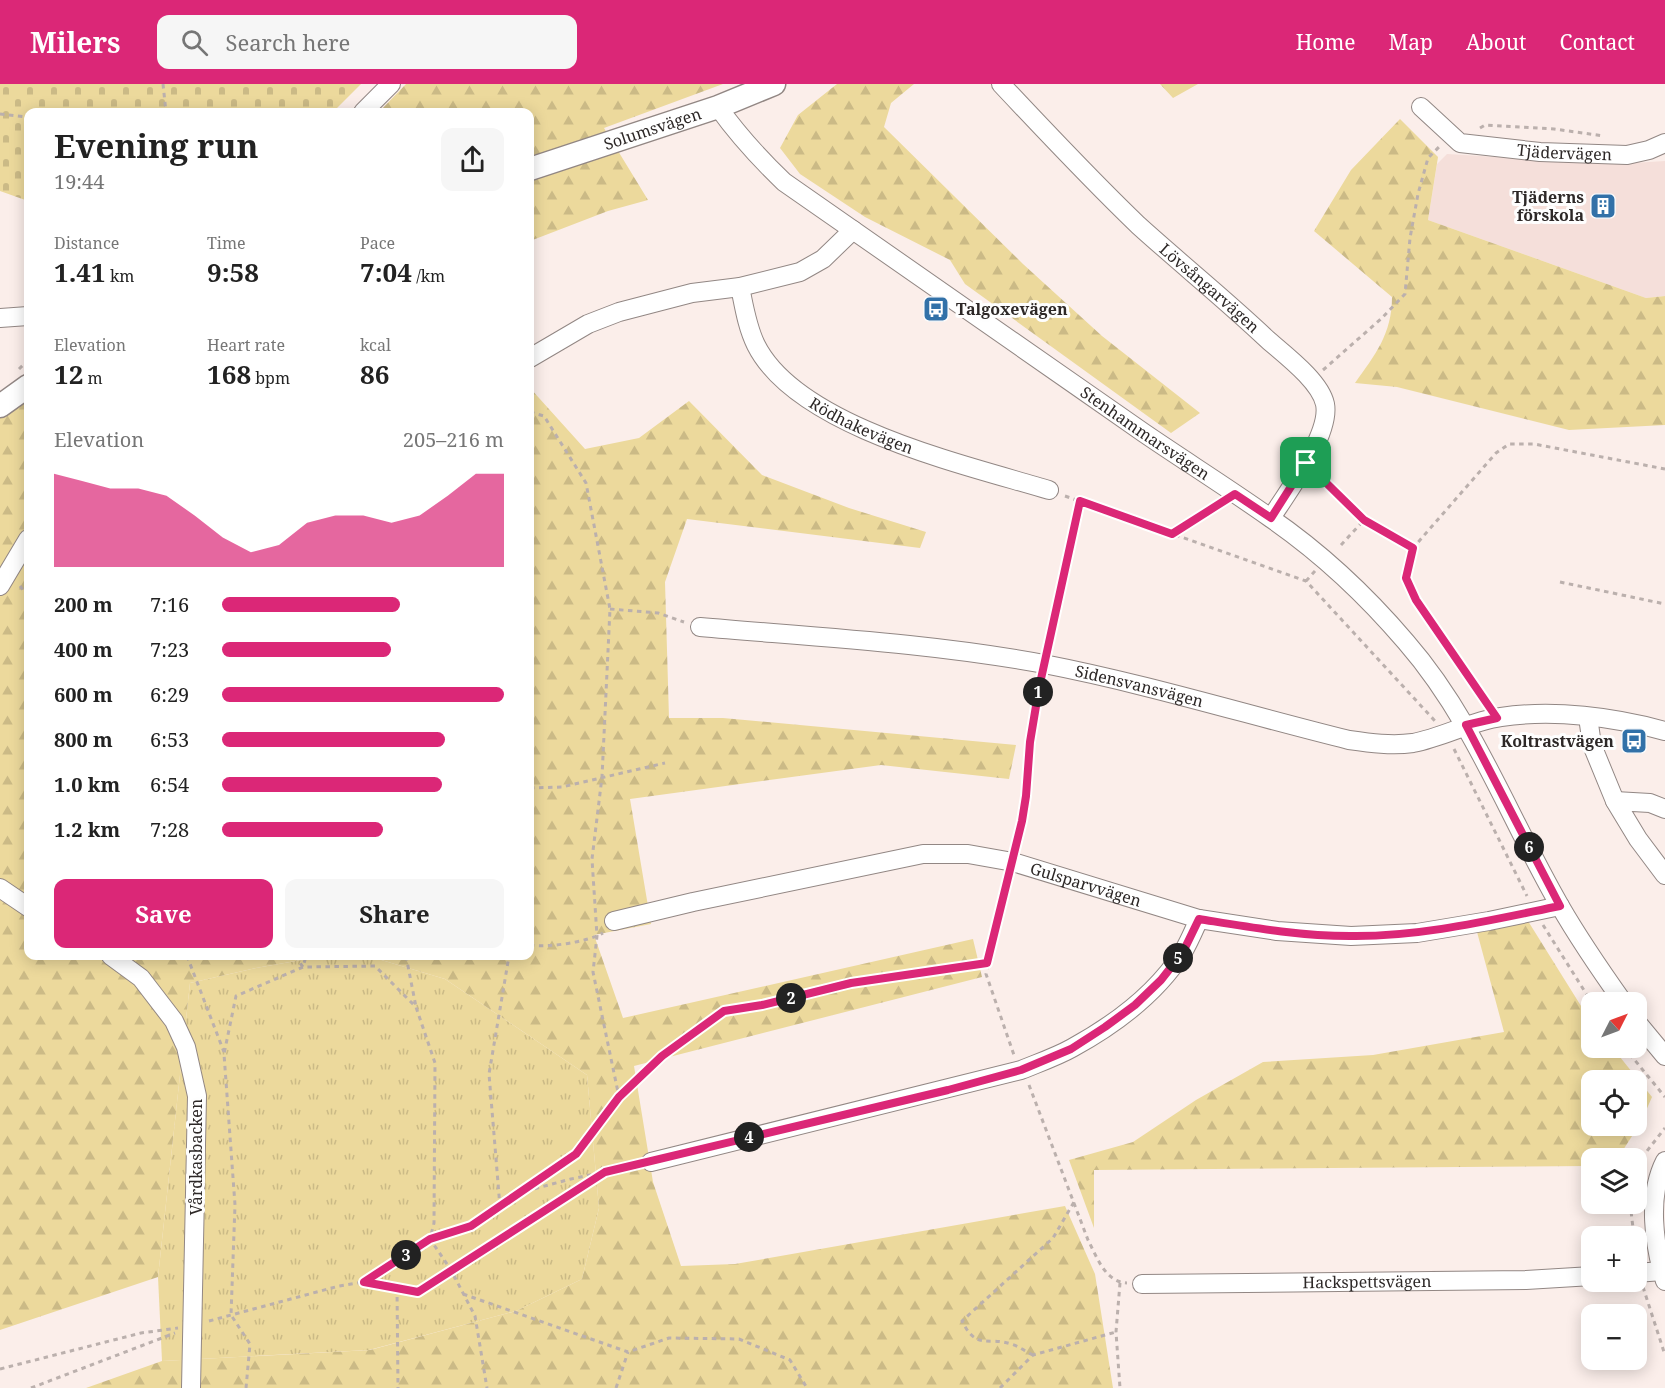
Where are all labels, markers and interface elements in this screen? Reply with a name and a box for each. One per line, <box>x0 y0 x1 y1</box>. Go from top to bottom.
search box <box>157 15 577 69</box>
text: Milers <box>30 23 121 61</box>
icon: search <box>178 26 211 59</box>
text: Search here <box>226 27 350 57</box>
text: Home <box>1296 28 1356 56</box>
text: Map <box>1389 28 1433 56</box>
text: About <box>1466 28 1527 56</box>
text: Contact <box>1560 28 1635 56</box>
street label: Solumsvägen <box>601 102 704 155</box>
text: Evening run <box>54 123 258 168</box>
button: share <box>441 128 504 191</box>
street label: Tjädervägen <box>1516 138 1612 165</box>
text: 19:44 <box>54 168 104 195</box>
place label: Tjäderns förskola <box>1512 186 1584 226</box>
building icon: Tjäderns förskola <box>1588 191 1618 221</box>
text: Distance <box>54 232 119 254</box>
text: Time <box>207 232 246 254</box>
text: Pace <box>360 232 395 254</box>
street label: Lövsångarvägen <box>1155 238 1264 338</box>
text: 1.41 <box>54 254 106 290</box>
text: 9:58 <box>207 254 259 290</box>
text: 7:04 <box>360 254 412 290</box>
text: km <box>106 265 134 287</box>
text: /km <box>412 265 445 287</box>
bus stop icon: Talgoxevägen <box>921 294 951 324</box>
place label: Talgoxevägen <box>956 298 1068 320</box>
text: Elevation <box>54 334 126 356</box>
text: Heart rate <box>207 334 285 356</box>
text: kcal <box>360 334 391 356</box>
text: 12 <box>54 356 83 392</box>
text: 168 <box>207 356 251 392</box>
text: 86 <box>360 356 389 392</box>
text: m <box>83 367 103 389</box>
text: bpm <box>251 367 290 389</box>
street label: Stenhammarsvägen <box>1076 381 1214 485</box>
street label: Rödhakevägen <box>805 392 916 459</box>
text: Elevation <box>54 426 144 453</box>
text: 205–216 m <box>403 426 504 453</box>
pin <box>1280 437 1331 488</box>
icon: arrive <box>1289 446 1322 479</box>
text: 200 m <box>54 591 113 618</box>
text: 7:16 <box>150 591 189 618</box>
text: 400 m <box>54 636 113 663</box>
text: 7:23 <box>150 636 189 663</box>
street label: Sidensvansvägen <box>1073 660 1206 712</box>
pin: 1 <box>1023 677 1053 707</box>
text: 600 m <box>54 681 113 708</box>
text: 6:29 <box>150 681 189 708</box>
text: 1 <box>1033 681 1043 703</box>
text: 800 m <box>54 726 113 753</box>
text: 6:53 <box>150 726 189 753</box>
bus stop icon: Koltrastvägen <box>1619 726 1649 756</box>
place label: Koltrastvägen <box>1501 730 1614 752</box>
text: 1.0 km <box>54 771 120 798</box>
text: 6:54 <box>150 771 189 798</box>
text: 1.2 km <box>54 816 120 843</box>
text: 7:28 <box>150 816 189 843</box>
pin: 6 <box>1514 832 1544 862</box>
text: 6 <box>1524 836 1534 858</box>
street label: Gulsparvvägen <box>1027 857 1144 912</box>
button: Save <box>54 879 273 948</box>
button: Share <box>285 879 504 948</box>
pin: 5 <box>1163 943 1193 973</box>
text: 5 <box>1173 947 1183 969</box>
pin: 2 <box>776 983 806 1013</box>
text: 2 <box>786 987 796 1009</box>
north arrow <box>1581 992 1647 1058</box>
map controls <box>1581 992 1647 1370</box>
button: locate <box>1581 1070 1647 1136</box>
street label: Vårdkasbacken <box>185 1099 207 1215</box>
pin: 4 <box>734 1122 764 1152</box>
text: 4 <box>744 1126 754 1148</box>
button: layers <box>1581 1148 1647 1214</box>
button: + <box>1581 1226 1647 1292</box>
pin: 3 <box>391 1240 421 1270</box>
text: 3 <box>401 1244 411 1266</box>
street label: Hackspettsvägen <box>1302 1270 1432 1293</box>
button: − <box>1581 1304 1647 1370</box>

